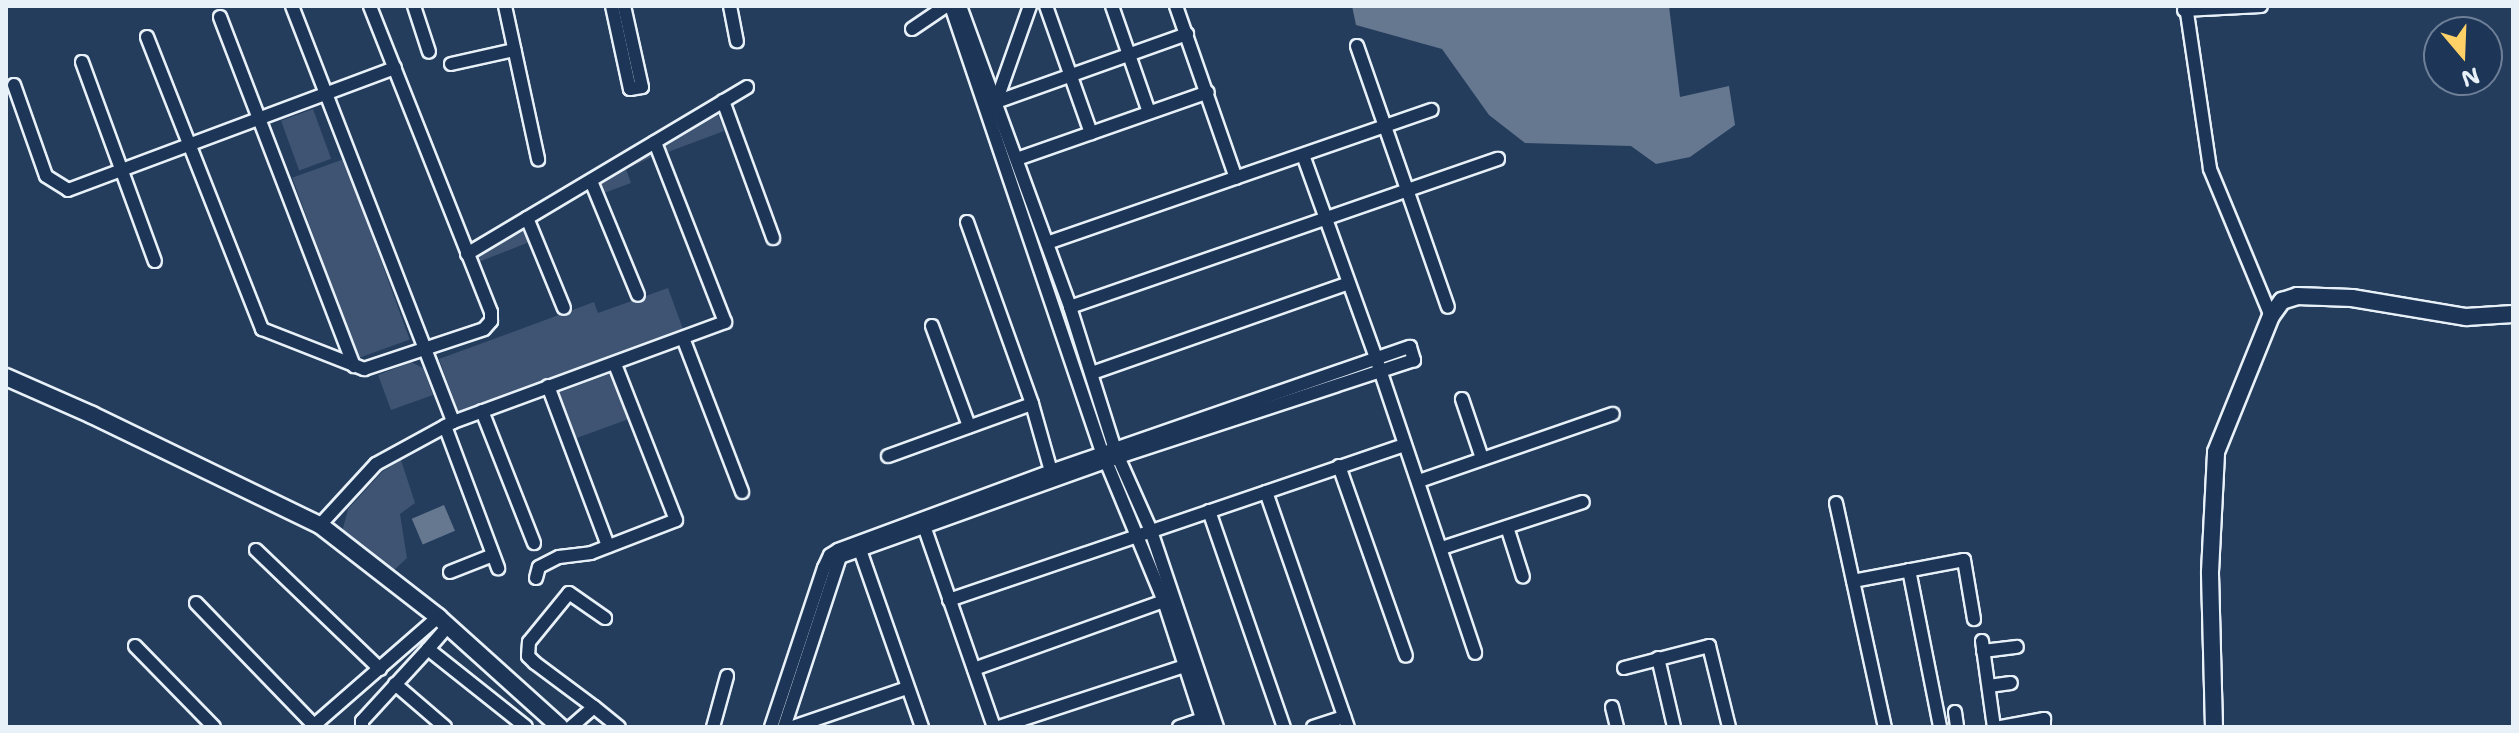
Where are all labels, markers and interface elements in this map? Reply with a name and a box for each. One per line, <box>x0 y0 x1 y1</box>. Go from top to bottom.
north arrow <box>2423 16 2503 96</box>
text: N <box>2457 61 2483 94</box>

